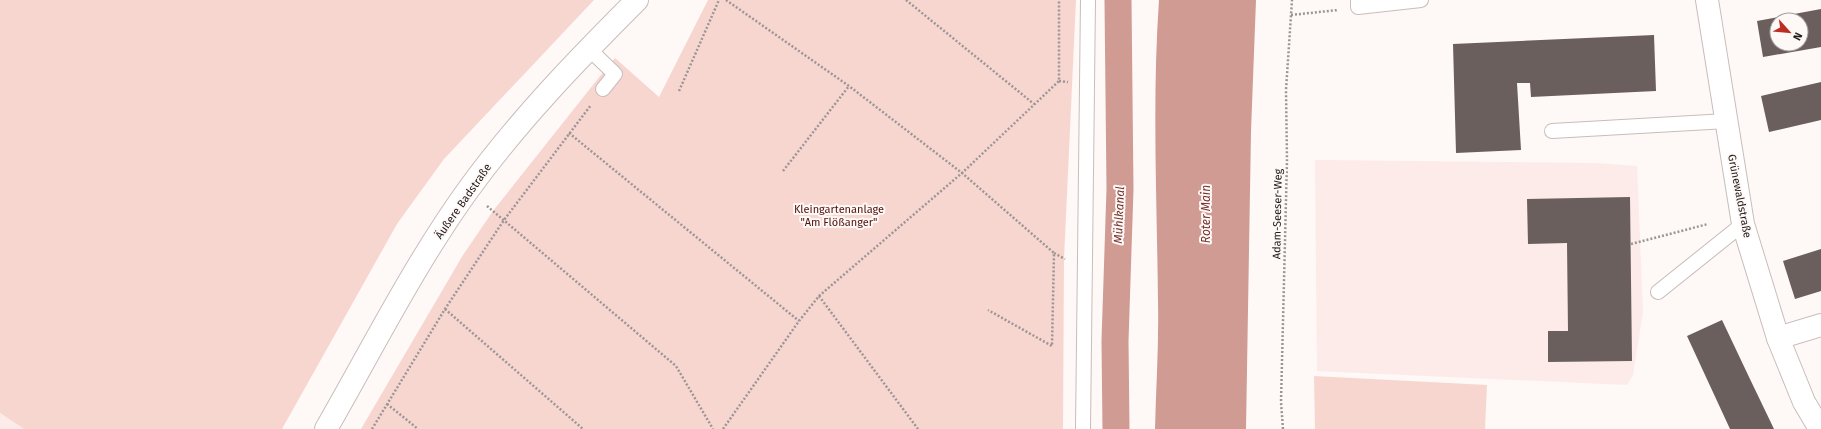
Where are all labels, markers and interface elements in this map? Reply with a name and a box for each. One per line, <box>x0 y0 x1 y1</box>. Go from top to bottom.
north arrow <box>1769 12 1809 52</box>
text: N <box>1790 30 1805 43</box>
street label: Grünewaldstraße <box>1725 153 1754 239</box>
street label: Äußere Badstraße <box>432 161 494 241</box>
street label: Adam-Seeser-Weg <box>1270 168 1285 259</box>
water label: Roter Main <box>1199 185 1213 243</box>
water label: Mühlkanal <box>1111 186 1127 244</box>
park label: Kleingartenanlage "Am Flößanger" <box>794 203 884 229</box>

